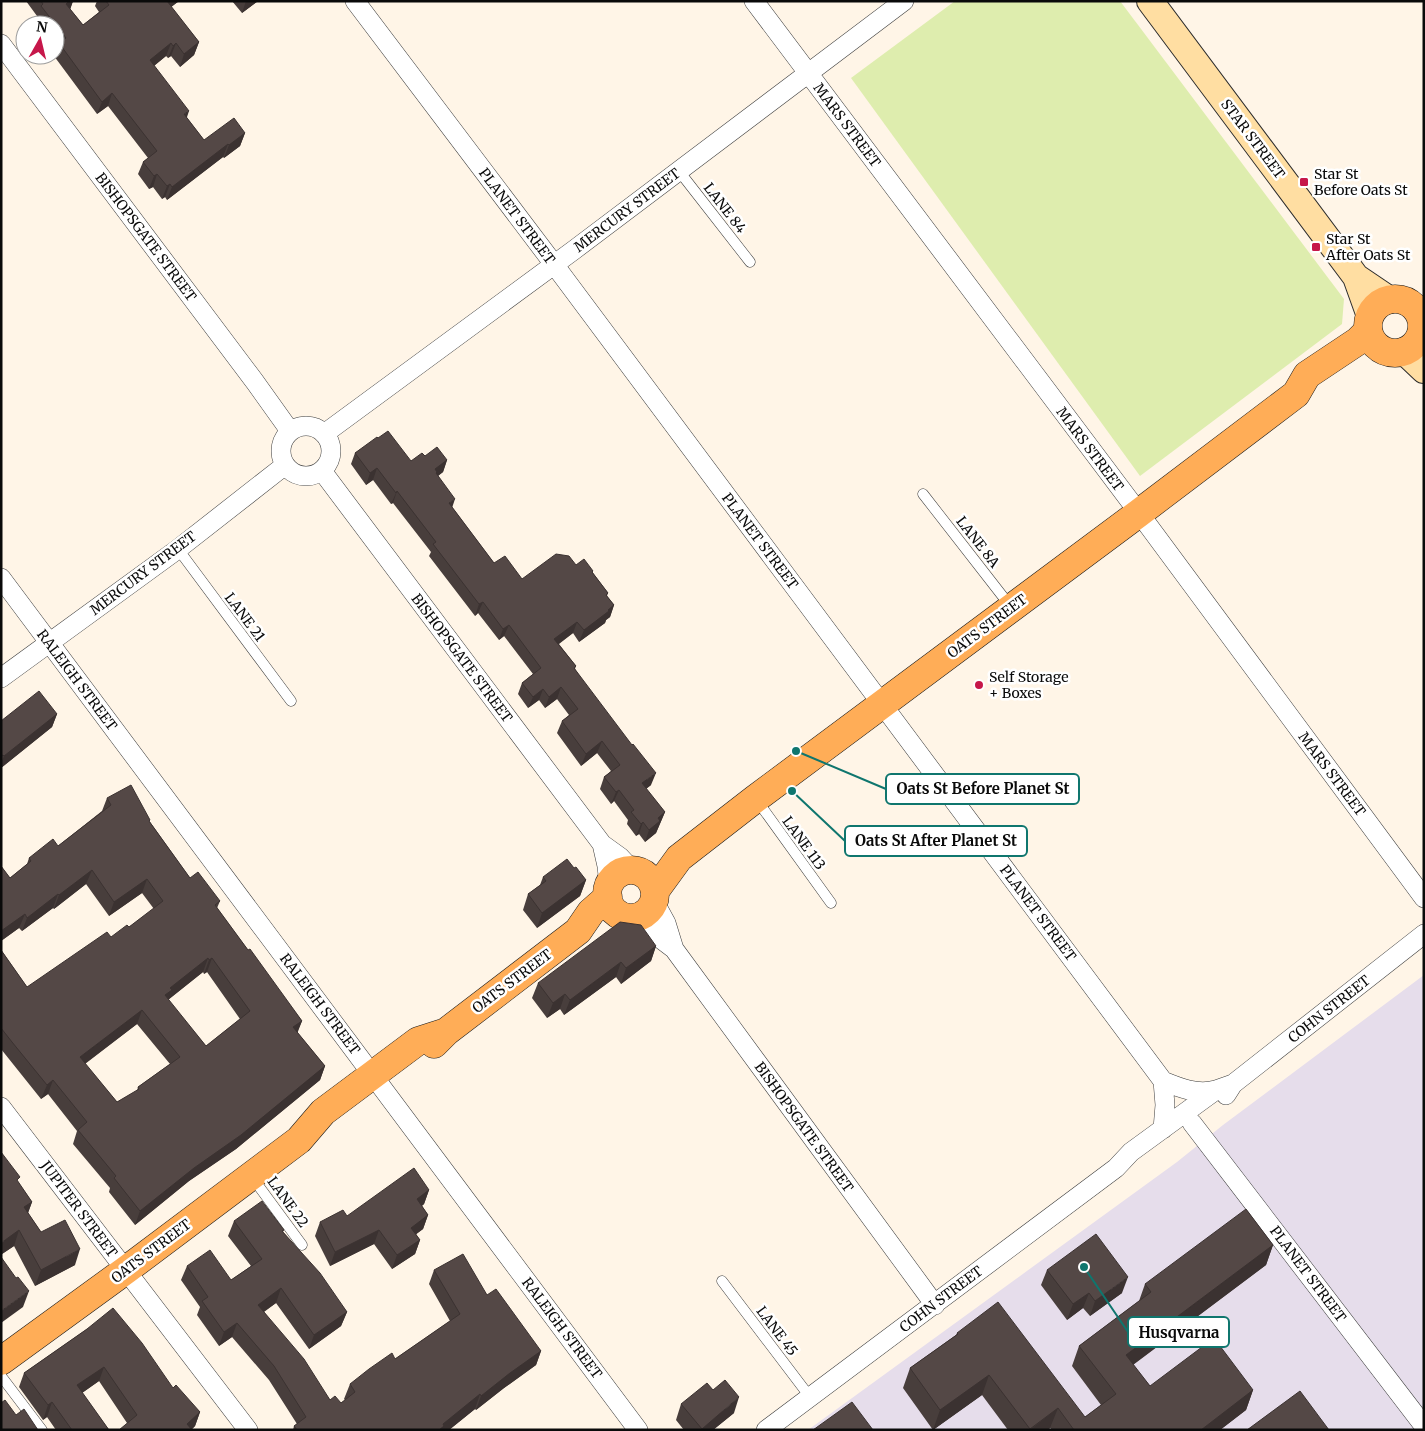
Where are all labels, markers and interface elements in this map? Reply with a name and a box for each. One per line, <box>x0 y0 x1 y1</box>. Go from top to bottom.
north arrow <box>15 15 65 65</box>
text: N <box>35 17 49 37</box>
street label: MARS STREET <box>810 79 885 171</box>
street label: STAR STREET <box>1217 96 1289 183</box>
street label: PLANET STREET <box>475 164 559 268</box>
street label: MERCURY STREET <box>570 164 684 256</box>
place label: Star St Before Oats St <box>1314 165 1408 199</box>
street label: BISHOPSGATE STREET <box>92 169 200 305</box>
marker: Star St Before Oats St <box>1298 176 1310 188</box>
street label: LANE 84 <box>700 179 750 237</box>
place label: Star St After Oats St <box>1325 230 1411 264</box>
marker: Star St After Oats St <box>1310 241 1322 253</box>
street label: MARS STREET <box>1053 403 1128 495</box>
street label: PLANET STREET <box>718 489 802 593</box>
street label: LANE 8A <box>952 513 1004 571</box>
street label: MERCURY STREET <box>86 527 200 619</box>
street label: LANE 21 <box>221 589 269 645</box>
street label: BISHOPSGATE STREET <box>408 590 516 726</box>
street label: OATS STREET <box>944 590 1031 662</box>
street label: RALEIGH STREET <box>33 626 121 734</box>
place label: Self Storage + Boxes <box>989 668 1068 702</box>
marker: Self Storage + Boxes <box>973 679 985 691</box>
street label: MARS STREET <box>1295 728 1370 820</box>
callout: Oats St Before Planet St <box>886 774 1079 804</box>
text: Oats St Before Planet St <box>897 779 1069 798</box>
street label: LANE 113 <box>779 813 829 873</box>
callout: Oats St After Planet St <box>845 826 1027 856</box>
text: Oats St After Planet St <box>855 831 1017 850</box>
street label: PLANET STREET <box>996 861 1080 965</box>
street label: OATS STREET <box>469 945 556 1017</box>
street label: RALEIGH STREET <box>276 950 364 1058</box>
street label: COHN STREET <box>1284 971 1374 1047</box>
street label: BISHOPSGATE STREET <box>751 1058 857 1196</box>
street label: JUPITER STREET <box>36 1156 121 1261</box>
street label: LANE 22 <box>264 1173 312 1231</box>
street label: OATS STREET <box>108 1215 195 1287</box>
street label: PLANET STREET <box>1266 1222 1350 1326</box>
street label: COHN STREET <box>896 1262 986 1336</box>
street label: RALEIGH STREET <box>518 1274 606 1382</box>
street label: LANE 45 <box>752 1303 802 1359</box>
callout: Husqvarna <box>1128 1317 1229 1347</box>
text: Husqvarna <box>1138 1323 1220 1342</box>

